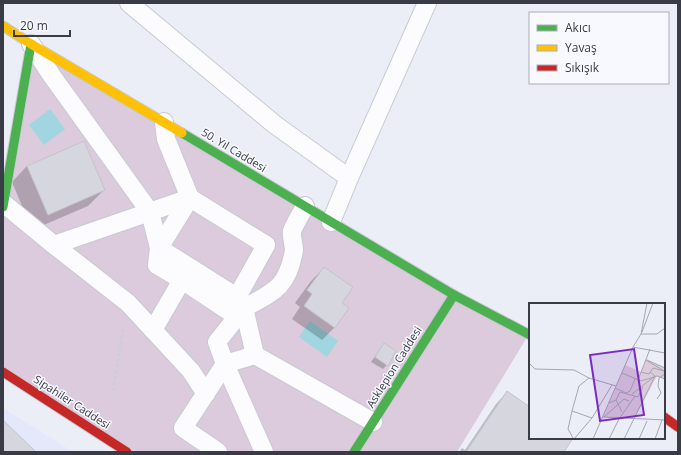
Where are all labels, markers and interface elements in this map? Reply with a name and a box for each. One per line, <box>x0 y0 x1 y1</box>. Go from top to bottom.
scale bar <box>14 12 70 38</box>
legend <box>529 12 669 84</box>
text: 20 m <box>20 17 48 34</box>
text: Akıcı <box>565 19 591 36</box>
text: Yavaş <box>565 39 597 56</box>
text: Sıkışık <box>565 59 600 76</box>
street label: 50. Yıl Caddesi <box>199 124 270 175</box>
inset map <box>529 303 665 439</box>
street label: Asklepion Caddesi <box>362 323 425 410</box>
street label: Sipahiler Caddesi <box>31 371 113 432</box>

